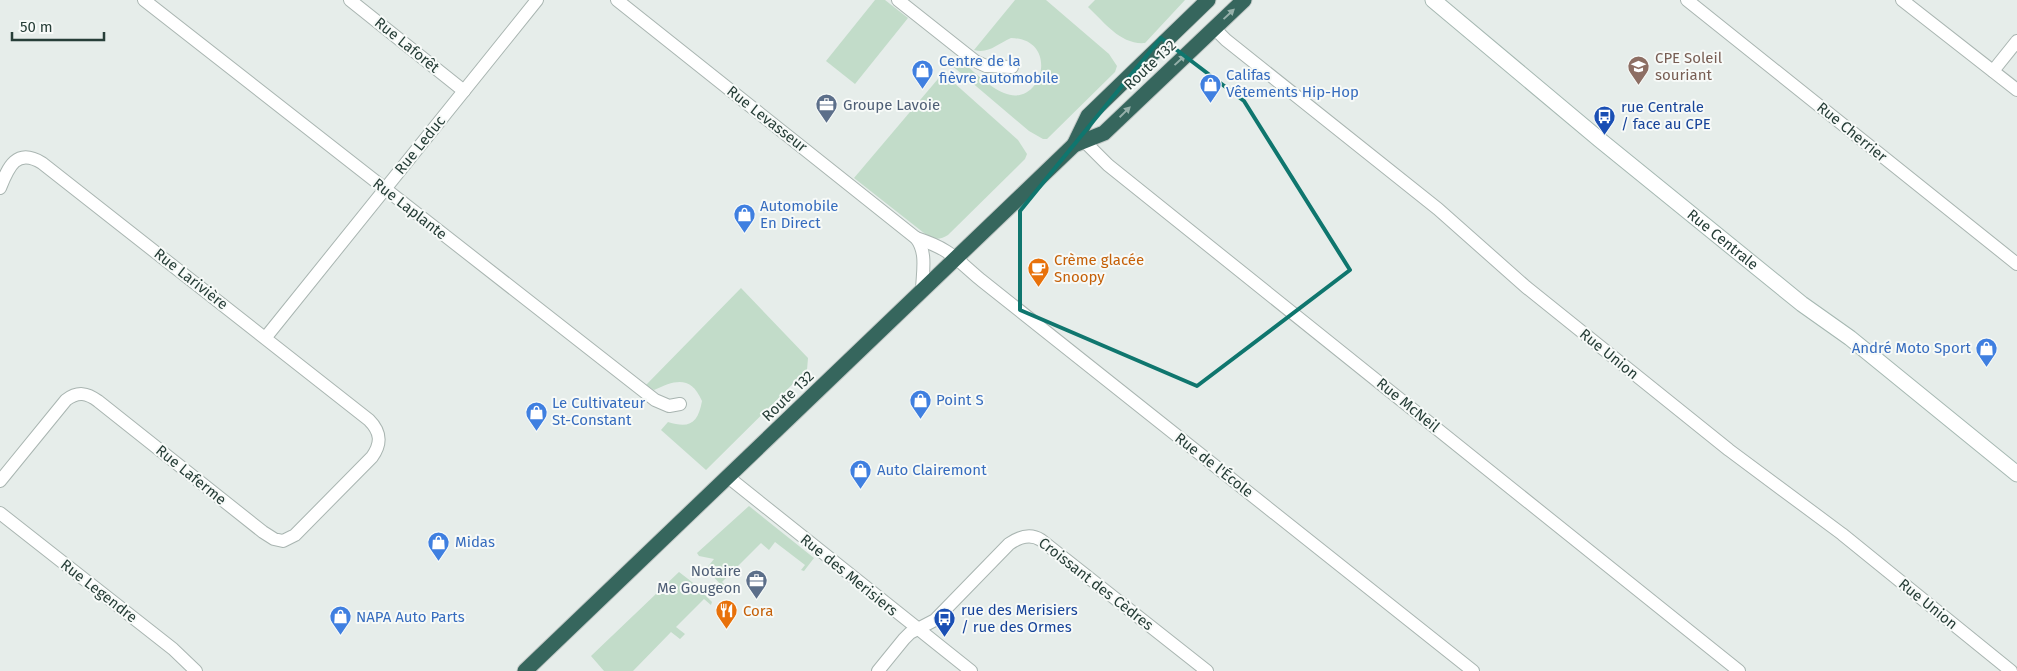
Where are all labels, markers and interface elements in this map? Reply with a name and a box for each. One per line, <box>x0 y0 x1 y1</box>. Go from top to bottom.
one-way arrow <box>1223 8 1235 20</box>
scale bar <box>12 10 105 42</box>
street label: Rue Laforêt <box>371 13 443 77</box>
text: 50 m <box>20 18 53 36</box>
street label: Route 132 <box>1120 36 1180 94</box>
place label: CPE Soleil souriant <box>1655 49 1723 84</box>
place label: Centre de la fièvre automobile <box>939 52 1059 87</box>
one-way arrow <box>1174 54 1186 66</box>
school or university icon: CPE Soleil souriant <box>1627 55 1651 86</box>
shop icon: Centre de la fièvre automobile <box>911 58 935 89</box>
place label: Califas Vêtements Hip-Hop <box>1226 66 1359 101</box>
shop icon: Califas Vêtements Hip-Hop <box>1198 72 1222 103</box>
street label: Rue Levasseur <box>723 82 811 156</box>
office icon: Groupe Lavoie <box>815 93 839 124</box>
place label: Groupe Lavoie <box>843 96 940 114</box>
place label: rue Centrale / face au CPE <box>1621 98 1711 133</box>
street label: Rue Cherrier <box>1813 98 1891 166</box>
bus stop icon: rue Centrale / face au CPE <box>1593 104 1617 135</box>
one-way arrow <box>1119 106 1131 118</box>
street label: Rue Leduc <box>391 112 449 178</box>
street label: Rue Laplante <box>369 175 451 243</box>
place label: Automobile En Direct <box>760 197 839 232</box>
shop icon: Automobile En Direct <box>732 203 756 234</box>
street label: Rue Centrale <box>1684 205 1762 274</box>
street label: Rue Larivière <box>150 245 232 313</box>
place label: Crème glacée Snoopy <box>1054 251 1144 286</box>
cafe icon: Crème glacée Snoopy <box>1026 257 1050 288</box>
street label: Rue Union <box>1576 325 1642 383</box>
shop icon: André Moto Sport <box>1975 336 1999 367</box>
place label: André Moto Sport <box>1852 339 1972 357</box>
street label: Route 132 <box>758 367 818 425</box>
street label: Rue McNeil <box>1373 374 1444 436</box>
shop icon: Point S <box>908 388 932 419</box>
place label: Point S <box>936 391 984 409</box>
place label: Le Cultivateur St-Constant <box>552 394 646 429</box>
shop icon: Le Cultivateur St-Constant <box>524 400 548 431</box>
street label: Rue de l'École <box>1171 429 1257 501</box>
street label: Rue Laferme <box>152 441 230 509</box>
shop icon: Auto Clairemont <box>849 458 873 489</box>
place label: Auto Clairemont <box>877 461 987 479</box>
shop icon: Midas <box>427 530 451 561</box>
street label: Rue des Merisiers <box>797 530 901 620</box>
place label: Midas <box>455 533 495 551</box>
street label: Croissant des Cèdres <box>1035 534 1157 634</box>
street label: Rue Legendre <box>57 556 141 626</box>
place label: Notaire Me Gougeon <box>657 562 741 597</box>
office icon: Notaire Me Gougeon <box>745 568 769 599</box>
street label: Rue Union <box>1895 575 1961 633</box>
restaurant icon: Cora <box>715 599 739 630</box>
place label: rue des Merisiers / rue des Ormes <box>961 601 1078 636</box>
place label: Cora <box>743 602 773 620</box>
shop icon: NAPA Auto Parts <box>328 605 352 636</box>
bus stop icon: rue des Merisiers / rue des Ormes <box>933 607 957 638</box>
place label: NAPA Auto Parts <box>356 608 465 626</box>

